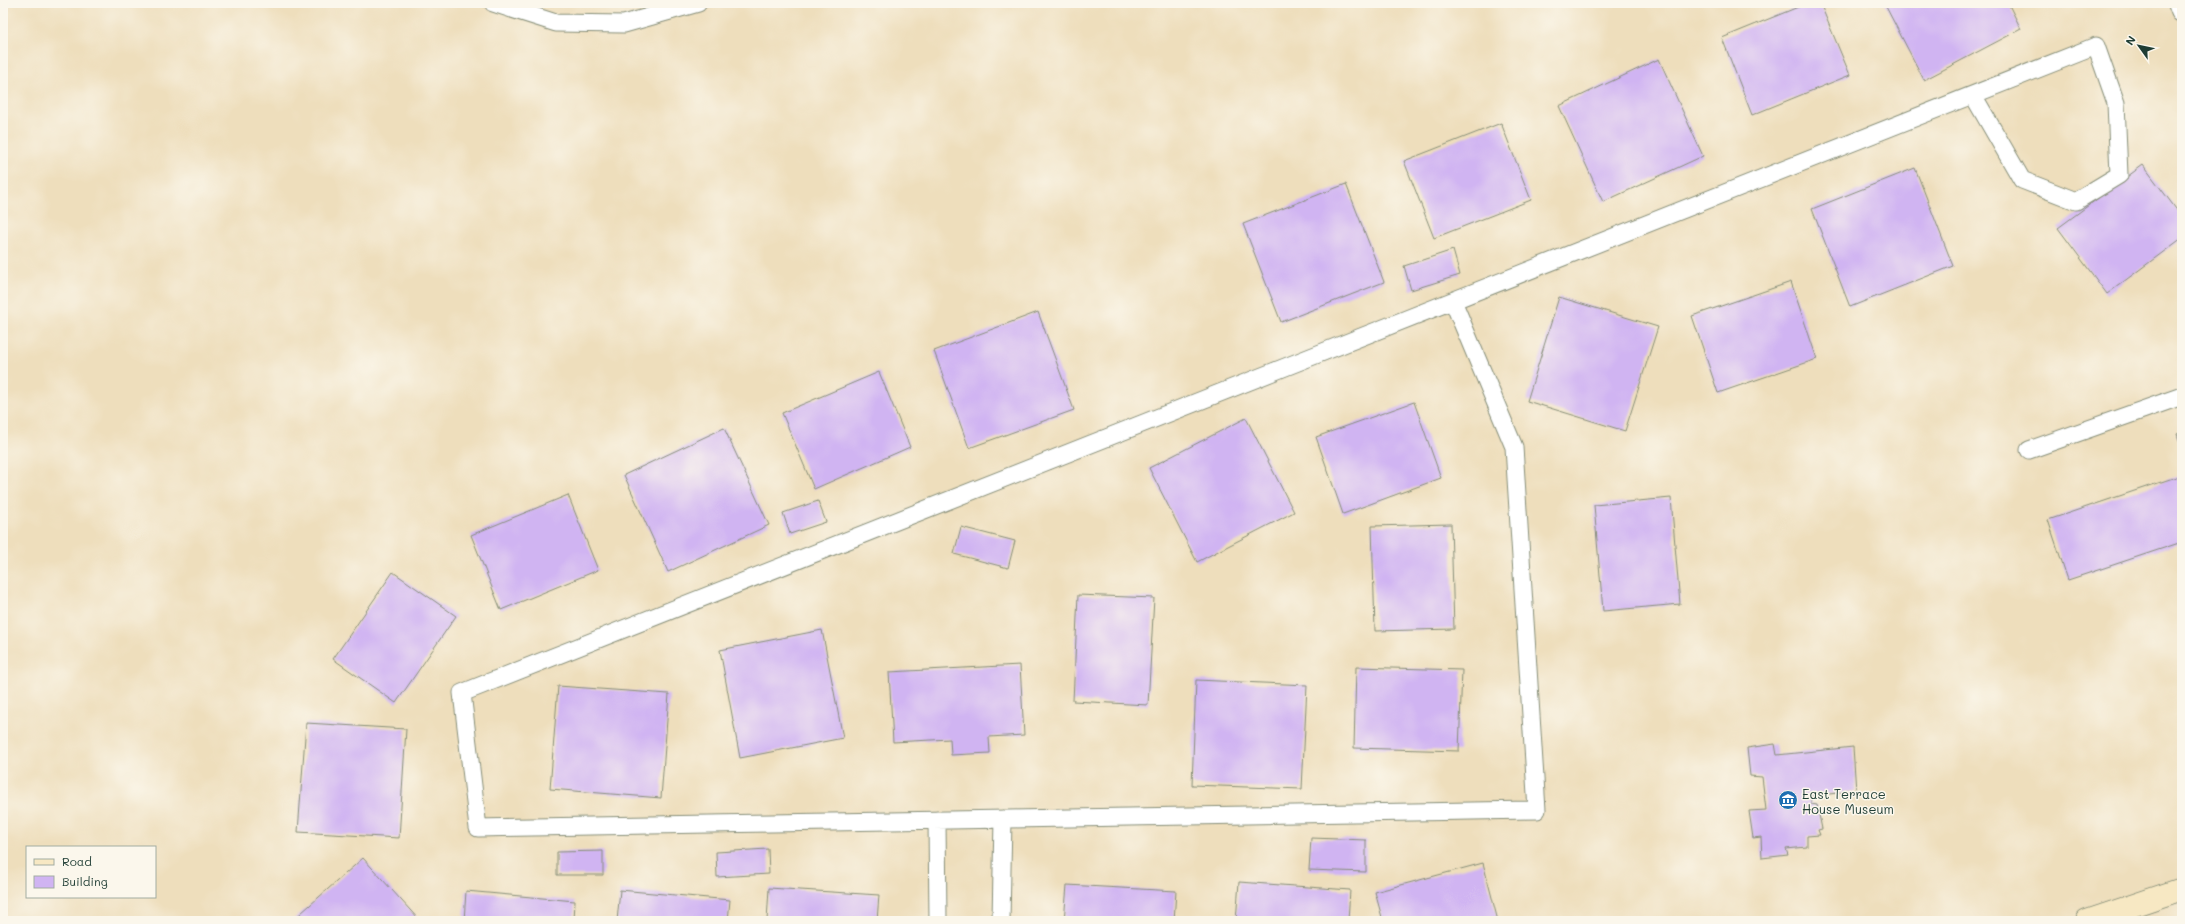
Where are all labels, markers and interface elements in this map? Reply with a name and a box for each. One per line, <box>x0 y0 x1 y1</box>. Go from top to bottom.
north arrow <box>2119 26 2159 66</box>
text: N <box>2122 33 2139 48</box>
place label: East Terrace House Museum <box>1802 785 1894 817</box>
museum icon: East Terrace House Museum <box>1777 789 1799 811</box>
legend <box>26 846 156 898</box>
text: Road <box>62 853 92 869</box>
text: Building <box>62 873 108 889</box>

